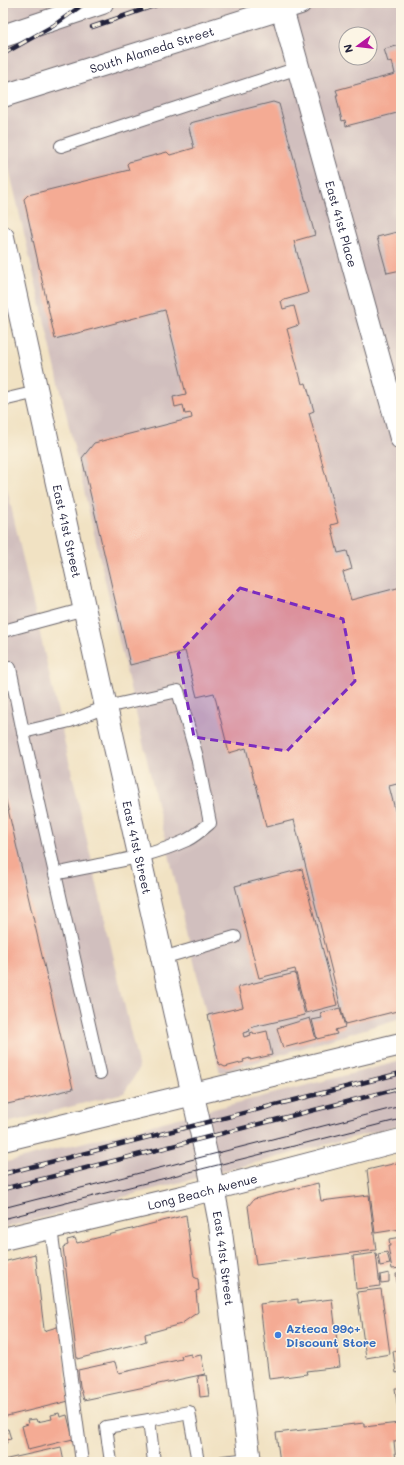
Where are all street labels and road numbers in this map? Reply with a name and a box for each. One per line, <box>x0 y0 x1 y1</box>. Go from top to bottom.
street label: South Alameda Street <box>88 22 216 76</box>
street label: East 41st Place <box>322 179 361 269</box>
street label: East 41st Street <box>49 483 85 579</box>
street label: East 41st Street <box>119 799 156 895</box>
street label: Long Beach Avenue <box>146 1170 259 1213</box>
street label: East 41st Street <box>210 1210 238 1306</box>

